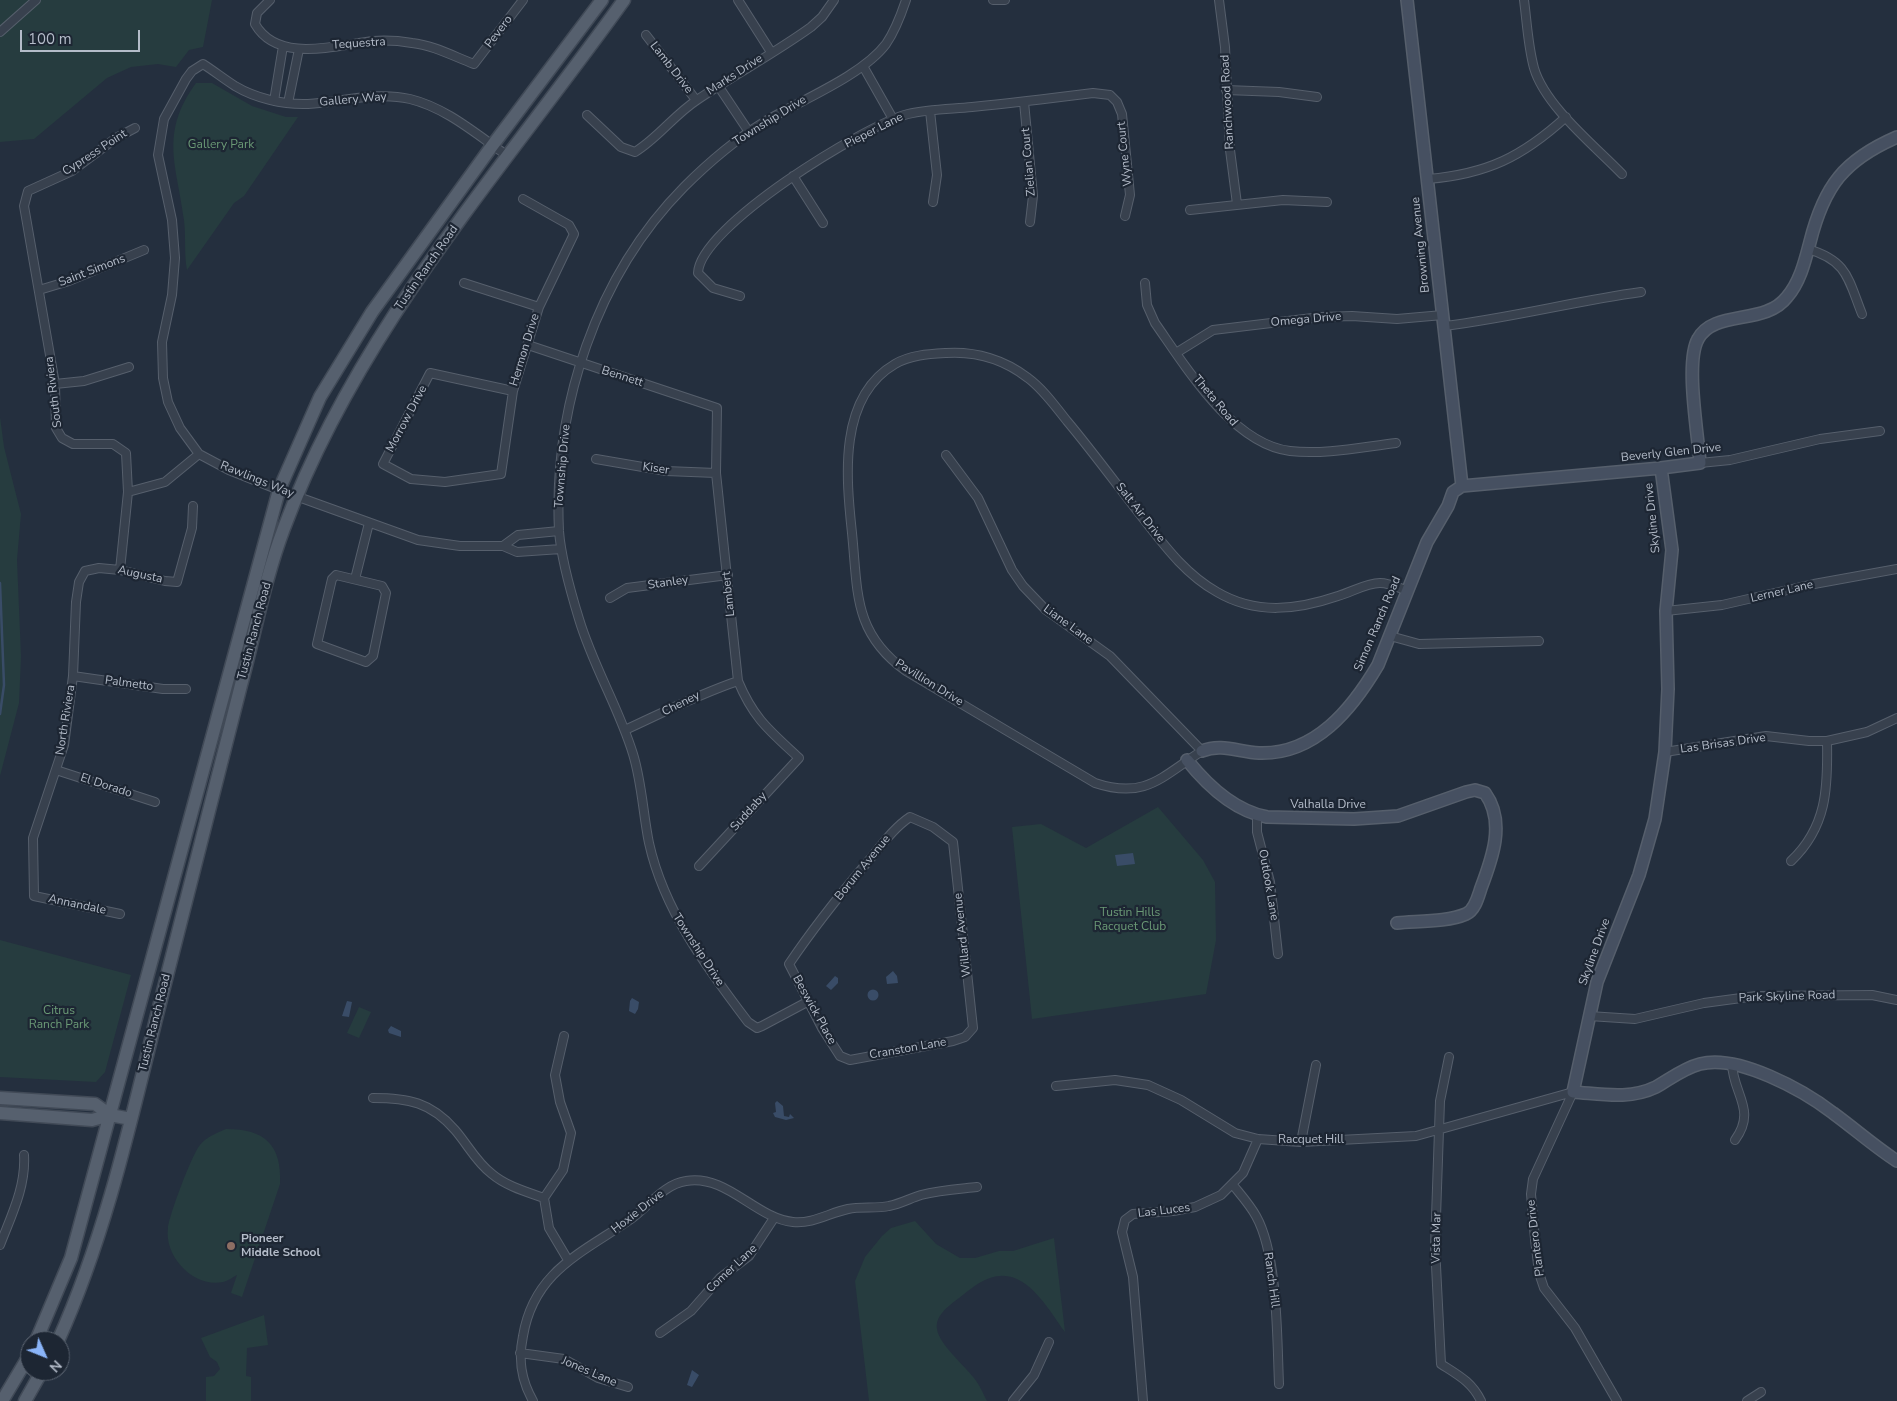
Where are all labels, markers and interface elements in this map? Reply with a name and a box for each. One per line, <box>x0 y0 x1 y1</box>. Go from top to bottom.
street label: Pevero <box>482 13 516 51</box>
scale bar <box>22 20 142 52</box>
text: 100 m <box>28 29 72 49</box>
street label: Tequestra <box>332 35 386 53</box>
street label: Lamb Drive <box>646 39 696 97</box>
street label: Marks Drive <box>704 51 766 99</box>
street label: Ranchwood Road <box>1218 54 1238 150</box>
street label: Gallery Way <box>319 90 387 110</box>
street label: Township Drive <box>731 93 809 149</box>
street label: Pieper Lane <box>842 110 906 152</box>
street label: Wyne Court <box>1114 121 1136 187</box>
street label: Cypress Point <box>60 127 130 179</box>
street label: Zielian Court <box>1019 127 1039 197</box>
park label: Gallery Park <box>188 138 254 152</box>
street label: Browning Avenue <box>1409 196 1433 294</box>
street label: Tustin Ranch Road <box>392 223 462 313</box>
street label: Saint Simons <box>57 252 127 290</box>
street label: Omega Drive <box>1270 310 1342 330</box>
street label: Hermon Drive <box>507 312 543 388</box>
street label: South Riviera <box>42 356 66 428</box>
street label: Bennett <box>599 364 645 390</box>
street label: Theta Road <box>1190 373 1240 429</box>
street label: Morrow Drive <box>383 383 431 455</box>
street label: Township Drive <box>552 424 574 508</box>
street label: Beverly Glen Drive <box>1620 441 1722 465</box>
street label: Rawlings Way <box>218 459 296 501</box>
street label: Kiser <box>642 460 670 478</box>
street label: Salt Air Drive <box>1112 480 1168 546</box>
street label: Skyline Drive <box>1642 482 1664 554</box>
street label: Augusta <box>116 563 164 587</box>
street label: Lambert <box>719 571 739 617</box>
street label: Stanley <box>647 573 689 593</box>
street label: Simon Ranch Road <box>1352 574 1404 674</box>
street label: Lerner Lane <box>1749 578 1815 606</box>
street label: Tustin Ranch Road <box>235 581 275 681</box>
street label: Liane Lane <box>1040 602 1096 648</box>
street label: Pavillion Drive <box>892 656 966 710</box>
street label: Palmetto <box>104 673 154 695</box>
street label: North Riviera <box>53 684 79 756</box>
street label: Cheney <box>660 688 702 720</box>
street label: Las Brisas Drive <box>1679 731 1767 757</box>
street label: El Dorado <box>78 771 134 801</box>
street label: Suddaby <box>728 790 770 834</box>
street label: Valhalla Drive <box>1290 798 1366 812</box>
street label: Borum Avenue <box>832 832 894 904</box>
street label: Outlook Lane <box>1255 848 1281 922</box>
street label: Annandale <box>47 892 107 918</box>
street label: Willard Avenue <box>951 892 975 978</box>
park label: Tustin Hills Racquet Club <box>1094 906 1166 934</box>
street label: Township Drive <box>669 911 727 989</box>
street label: Skyline Drive <box>1576 916 1614 988</box>
street label: Tustin Ranch Road <box>136 973 174 1073</box>
street label: Beswick Place <box>789 973 839 1047</box>
street label: Park Skyline Road <box>1738 988 1836 1006</box>
park label: Citrus Ranch Park <box>29 1004 89 1032</box>
street label: Cranston Lane <box>868 1035 948 1063</box>
street label: Racquet Hill <box>1278 1133 1344 1147</box>
street label: Hoxie Drive <box>609 1187 667 1237</box>
street label: Plantero Drive <box>1524 1199 1548 1277</box>
street label: Las Luces <box>1137 1201 1191 1221</box>
street label: Vista Mar <box>1429 1212 1445 1264</box>
place label: Pioneer Middle School <box>241 1232 320 1260</box>
marker: Pioneer Middle School <box>225 1240 237 1252</box>
street label: Comer Lane <box>704 1242 760 1296</box>
street label: Ranch Hill <box>1260 1251 1282 1309</box>
north arrow <box>20 1331 70 1381</box>
street label: Jones Lane <box>559 1354 619 1390</box>
text: N <box>45 1356 66 1376</box>

